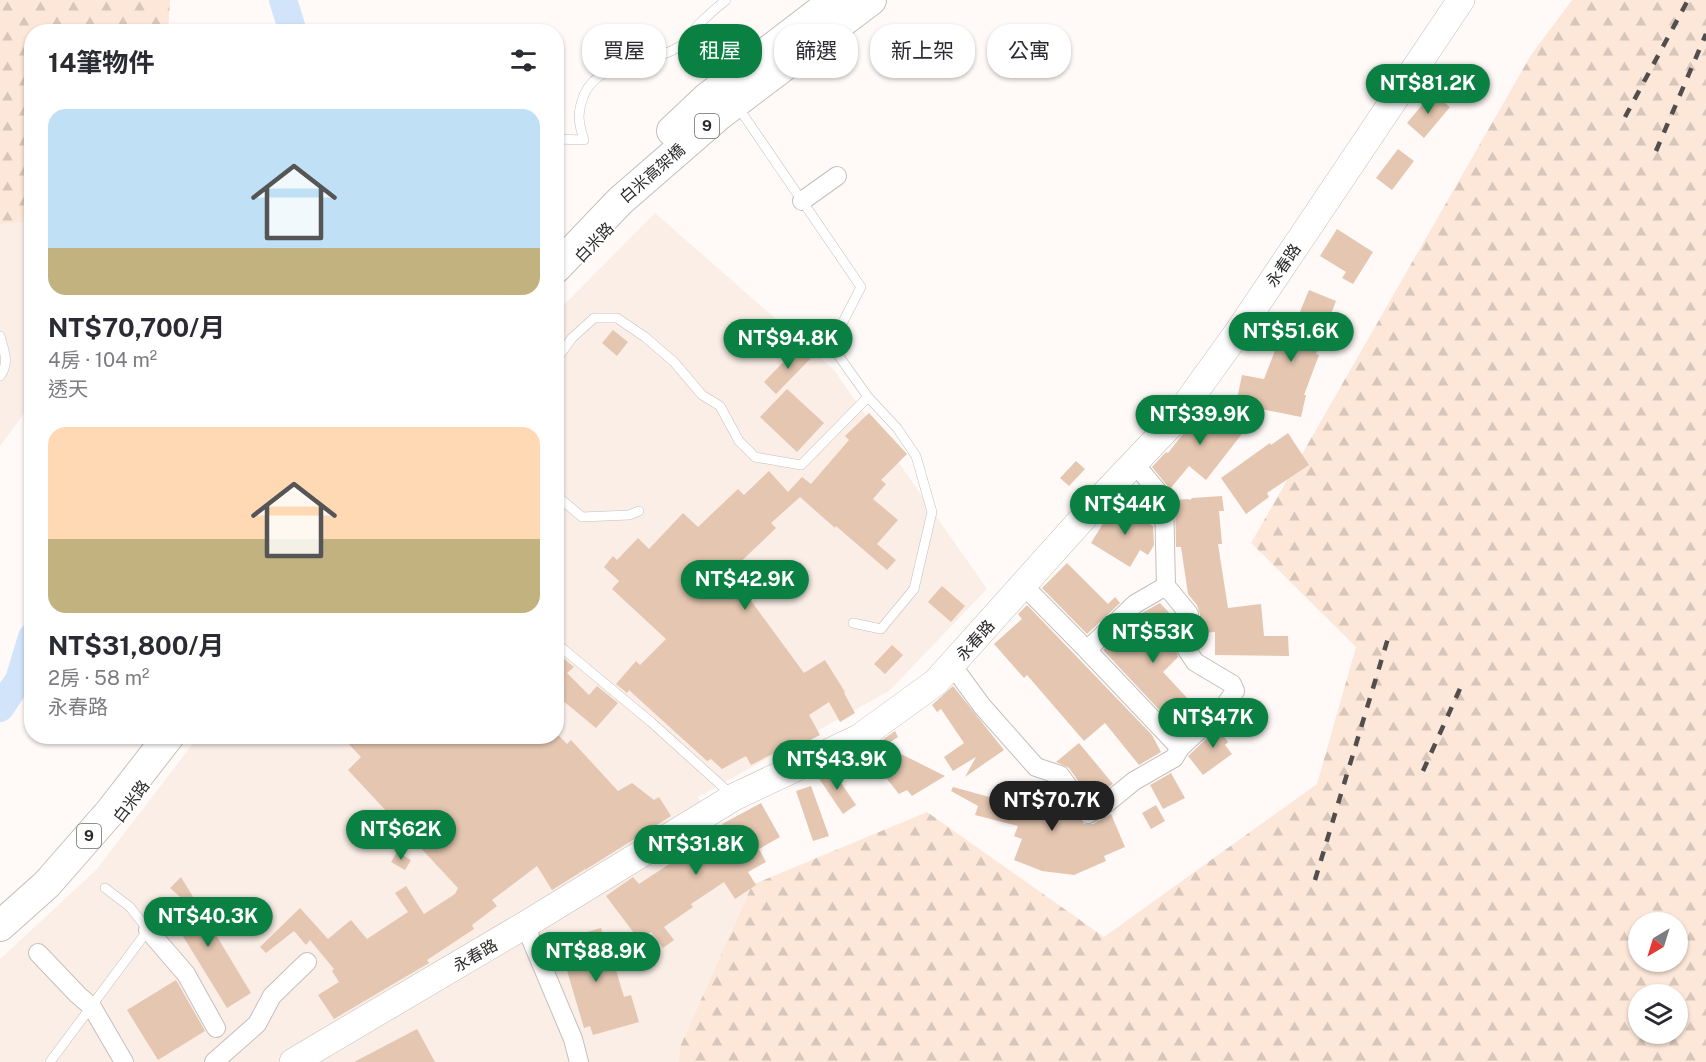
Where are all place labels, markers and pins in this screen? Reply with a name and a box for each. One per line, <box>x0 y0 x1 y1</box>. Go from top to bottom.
pin: NT$81.2K <box>1366 64 1490 115</box>
pin: NT$51.6K <box>1229 312 1353 363</box>
pin: NT$94.8K <box>726 319 850 370</box>
pin: NT$39.9K <box>1138 395 1262 446</box>
pin: NT$44K <box>1076 485 1174 536</box>
pin: NT$42.9K <box>683 560 807 611</box>
pin: NT$53K <box>1104 613 1202 664</box>
pin: NT$47K <box>1164 698 1262 749</box>
pin: NT$43.9K <box>775 740 899 791</box>
pin: NT$70.7K <box>990 781 1114 832</box>
pin: NT$62K <box>352 810 450 861</box>
pin: NT$31.8K <box>634 825 758 876</box>
pin: NT$40.3K <box>146 897 270 948</box>
pin: NT$88.9K <box>534 932 658 983</box>

